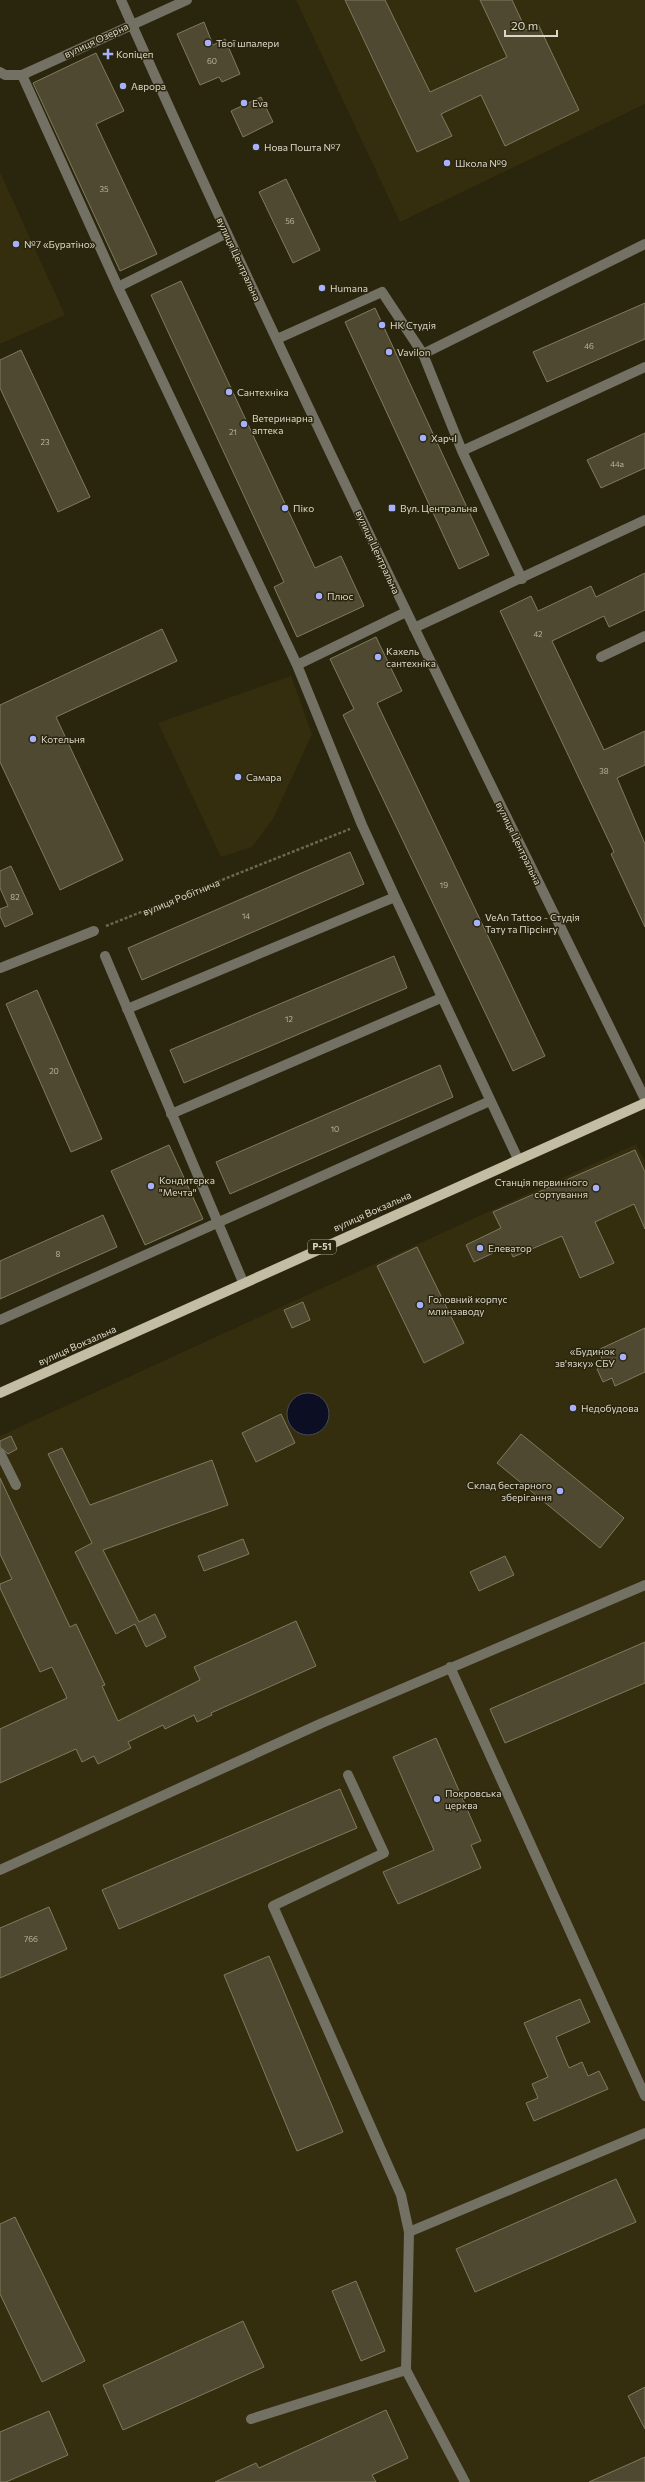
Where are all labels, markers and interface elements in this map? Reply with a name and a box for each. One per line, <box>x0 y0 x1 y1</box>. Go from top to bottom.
scale bar <box>505 12 557 38</box>
text: 20 m <box>511 18 538 32</box>
street label: вулиця Озерна <box>62 20 130 60</box>
place label: Твої шпалери <box>216 37 279 49</box>
marker: Твої шпалери <box>203 38 213 48</box>
place label: Копiцеп <box>116 48 153 60</box>
marker: Копiцеп <box>103 49 113 59</box>
house number: 60 <box>207 56 217 66</box>
place label: Аврора <box>131 80 166 92</box>
marker: Аврора <box>118 81 128 91</box>
place label: Eva <box>252 97 268 109</box>
marker: Eva <box>239 98 249 108</box>
place label: Нова Пошта №7 <box>264 141 340 153</box>
marker: Нова Пошта №7 <box>251 142 261 152</box>
place label: Школа №9 <box>455 157 507 169</box>
marker: Школа №9 <box>442 158 452 168</box>
house number: 35 <box>99 184 109 194</box>
street label: вулиця Центральна <box>214 215 264 303</box>
house number: 56 <box>285 216 295 226</box>
place label: №7 «Буратіно» <box>24 238 96 250</box>
marker: №7 «Буратіно» <box>11 239 21 249</box>
place label: Humana <box>330 282 368 294</box>
marker: Humana <box>317 283 327 293</box>
place label: НК Студія <box>390 319 436 331</box>
marker: НК Студія <box>377 320 387 330</box>
house number: 46 <box>584 341 594 351</box>
place label: Vavilon <box>397 346 430 358</box>
marker: Vavilon <box>384 347 394 357</box>
place label: Сантехніка <box>237 386 289 398</box>
marker: Сантехніка <box>224 387 234 397</box>
place label: Ветеринарна аптека <box>252 412 313 436</box>
marker: Ветеринарна аптека <box>239 419 249 429</box>
house number: 21 <box>229 427 237 437</box>
place label: ХарчI <box>431 432 457 444</box>
marker: ХарчI <box>418 433 428 443</box>
house number: 23 <box>41 437 50 447</box>
house number: 44а <box>610 459 624 469</box>
place label: Піко <box>293 502 314 514</box>
place label: Вул. Центральна <box>400 502 477 514</box>
marker: Піко <box>280 503 290 513</box>
marker: Вул. Центральна <box>387 503 397 513</box>
street label: вулиця Центральна <box>353 508 403 596</box>
place label: Плюс <box>327 590 353 602</box>
marker: Плюс <box>314 591 324 601</box>
house number: 42 <box>533 629 543 639</box>
place label: Кахель сантехніка <box>386 645 436 669</box>
marker: Кахель сантехніка <box>373 652 383 662</box>
place label: Котельня <box>41 733 85 745</box>
marker: Котельня <box>28 734 38 744</box>
house number: 38 <box>599 766 609 776</box>
place label: Самара <box>246 771 281 783</box>
marker: Самара <box>233 772 243 782</box>
street label: вулиця Центральна <box>494 800 544 886</box>
street label: вулиця Робітнича <box>141 876 221 918</box>
house number: 19 <box>440 880 448 890</box>
house number: 82 <box>10 892 20 902</box>
house number: 14 <box>242 911 250 921</box>
place label: VeAn Tattoo - Студія Тату та Пірсінгу <box>485 911 580 935</box>
marker: VeAn Tattoo - Студія Тату та Пірсінгу <box>472 918 482 928</box>
house number: 12 <box>285 1014 293 1024</box>
house number: 20 <box>49 1066 59 1076</box>
house number: 10 <box>331 1124 339 1134</box>
place label: Кондитерка "Мечта" <box>159 1174 215 1198</box>
place label: Станція первинного сортування <box>495 1176 588 1200</box>
marker: Кондитерка "Мечта" <box>146 1181 156 1191</box>
marker: Станція первинного сортування <box>591 1183 601 1193</box>
street label: вулиця Вокзальна <box>331 1188 413 1234</box>
road number: Р-51 <box>308 1240 336 1254</box>
place label: Елеватор <box>488 1242 532 1254</box>
marker: Елеватор <box>475 1243 485 1253</box>
house number: 8 <box>56 1249 61 1259</box>
place label: Головний корпус млинзаводу <box>428 1293 508 1317</box>
marker: Головний корпус млинзаводу <box>415 1300 425 1310</box>
street label: вулиця Вокзальна <box>36 1322 118 1368</box>
place label: «Будинок зв'язку» СБУ <box>555 1345 616 1369</box>
marker: «Будинок зв'язку» СБУ <box>618 1352 628 1362</box>
place label: Недобудова <box>581 1402 639 1414</box>
marker: Недобудова <box>568 1403 578 1413</box>
place label: Склад бестарного зберігання <box>467 1479 552 1503</box>
marker: Склад бестарного зберігання <box>555 1486 565 1496</box>
place label: Покровська церква <box>445 1787 502 1811</box>
marker: Покровська церква <box>432 1794 442 1804</box>
house number: 76б <box>24 1934 38 1944</box>

